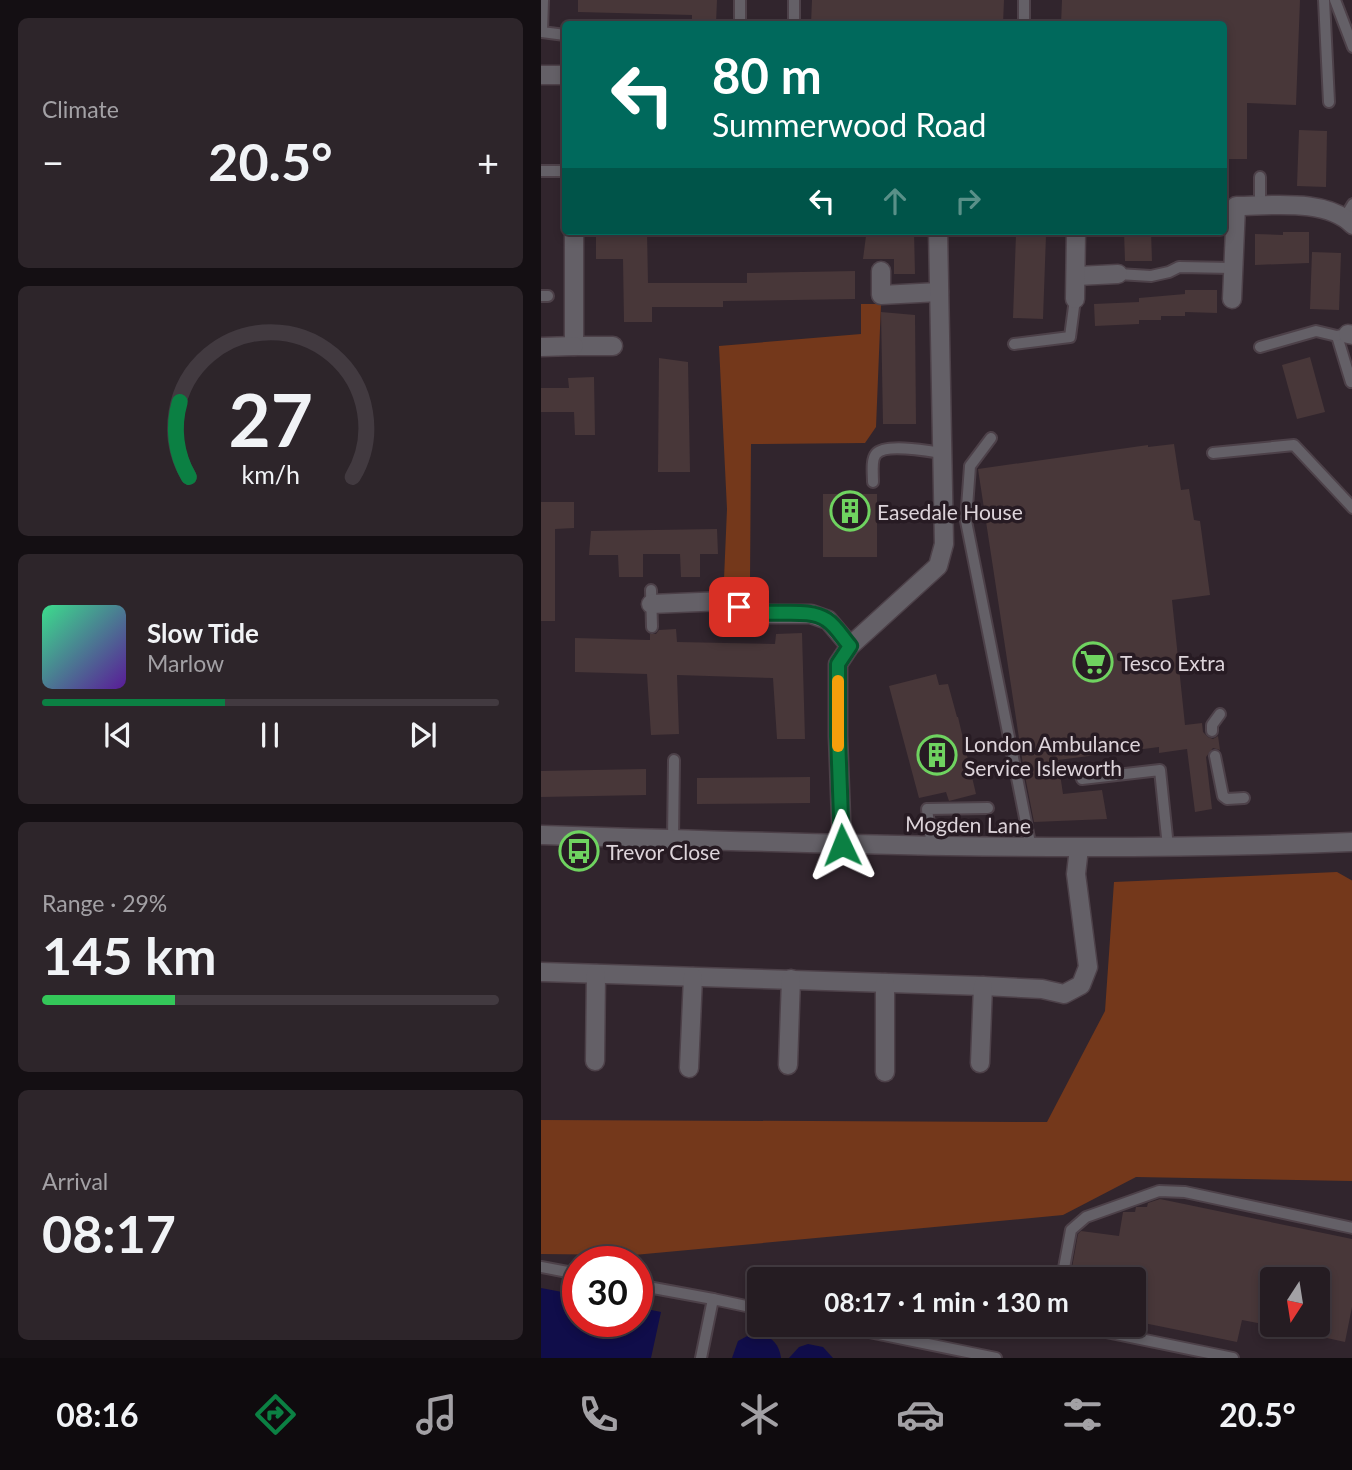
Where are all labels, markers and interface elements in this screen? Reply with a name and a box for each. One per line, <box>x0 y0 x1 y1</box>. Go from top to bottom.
text: 80 m <box>712 46 822 104</box>
icon: left <box>597 49 688 140</box>
text: Climate <box>42 95 119 123</box>
text: Summerwood Road <box>712 105 986 144</box>
text: 20.5° <box>208 130 333 192</box>
text: − <box>42 139 64 185</box>
text: + <box>477 139 499 185</box>
icon: left <box>803 182 841 220</box>
icon: ahead <box>876 182 914 220</box>
icon: right <box>949 182 987 220</box>
text: 27 <box>228 375 313 463</box>
text: km/h <box>241 459 300 489</box>
building icon: Easedale House <box>829 490 871 532</box>
place label: Easedale House <box>877 499 1023 524</box>
pin <box>709 577 769 637</box>
icon: arrive <box>720 588 758 626</box>
text: Slow Tide <box>147 617 259 649</box>
supermarket icon: Tesco Extra <box>1072 641 1114 683</box>
text: Marlow <box>147 649 224 677</box>
place label: Tesco Extra <box>1120 650 1225 675</box>
icon: previous <box>99 716 137 754</box>
icon: pause <box>251 716 289 754</box>
icon: next <box>404 716 442 754</box>
place label: London Ambulance Service Isleworth <box>964 731 1141 780</box>
building icon: London Ambulance Service Isleworth <box>916 734 958 776</box>
position arrow <box>805 808 879 882</box>
street label: Mogden Lane <box>905 810 1031 838</box>
bus stop icon: Trevor Close <box>558 830 600 872</box>
place label: Trevor Close <box>606 839 720 864</box>
text: Range · 29% <box>42 889 167 917</box>
text: 145 km <box>42 924 216 986</box>
text: Arrival <box>42 1167 108 1195</box>
text: 08:17 <box>42 1202 176 1264</box>
speed limit sign: 30 <box>562 1246 653 1337</box>
north arrow <box>1260 1267 1330 1337</box>
map controls <box>1260 1267 1330 1337</box>
text: 08:17 · 1 min · 130 m <box>824 1286 1069 1318</box>
icon: directions <box>251 1390 300 1439</box>
icon: music <box>412 1390 461 1439</box>
icon: phone <box>574 1390 623 1439</box>
icon: climate <box>735 1390 784 1439</box>
icon: car <box>896 1390 945 1439</box>
icon: filters <box>1058 1390 1107 1439</box>
text: 08:16 <box>56 1395 139 1434</box>
text: 20.5° <box>1219 1395 1296 1434</box>

